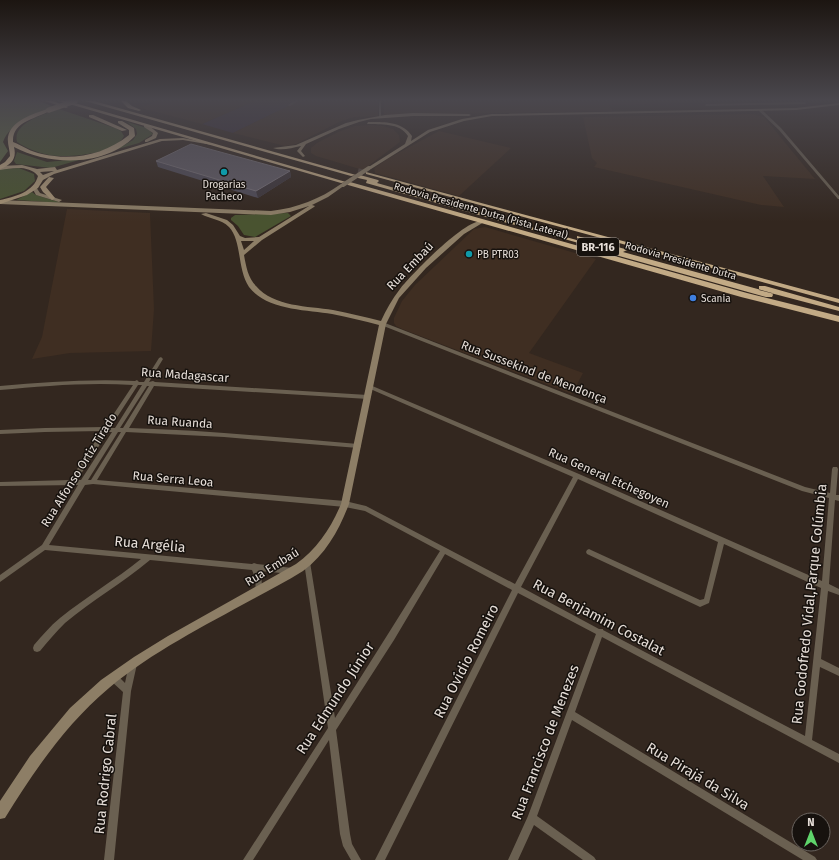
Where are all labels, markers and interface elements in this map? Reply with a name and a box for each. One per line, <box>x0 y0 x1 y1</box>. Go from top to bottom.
marker: Drogarias Pacheco <box>219 167 229 177</box>
place label: Drogarias Pacheco <box>203 179 246 203</box>
street label: Rodovia Presidente Dutra (Pista Lateral) <box>392 179 569 242</box>
road number: BR-116 <box>577 238 619 256</box>
street label: Rua Embaú <box>384 239 436 293</box>
street label: Rodovia Presidente Dutra <box>624 239 738 283</box>
marker: PB PTR03 <box>464 249 474 259</box>
place label: PB PTR03 <box>477 249 519 261</box>
marker: Scania <box>688 293 698 303</box>
place label: Scania <box>701 293 731 305</box>
street label: Rua Sussekind de Mendonça <box>459 338 609 406</box>
street label: Rua Madagascar <box>141 365 230 385</box>
street label: Rua Alfonso Ortiz Tirado <box>38 410 120 530</box>
street label: Rua Ruanda <box>147 413 213 431</box>
street label: Rua General Etchegoyen <box>546 445 672 511</box>
street label: Rua Serra Leoa <box>132 468 214 490</box>
street label: Rua Godofredo Vidal,Parque Colúmbia <box>788 483 831 725</box>
street label: Rua Argélia <box>114 533 186 556</box>
street label: Rua Embaú <box>242 545 302 589</box>
street label: Rua Benjamim Costalat <box>530 575 668 660</box>
street label: Rua Ovídio Romeiro <box>430 601 503 721</box>
street label: Rua Edmundo Júnior <box>293 639 378 758</box>
street label: Rua Francisco de Menezes <box>508 662 583 822</box>
street label: Rua Rodrigo Cabral <box>91 713 120 835</box>
street label: Rua Pirajá da Silva <box>643 739 752 814</box>
north arrow <box>791 812 831 852</box>
text: N <box>807 816 815 829</box>

